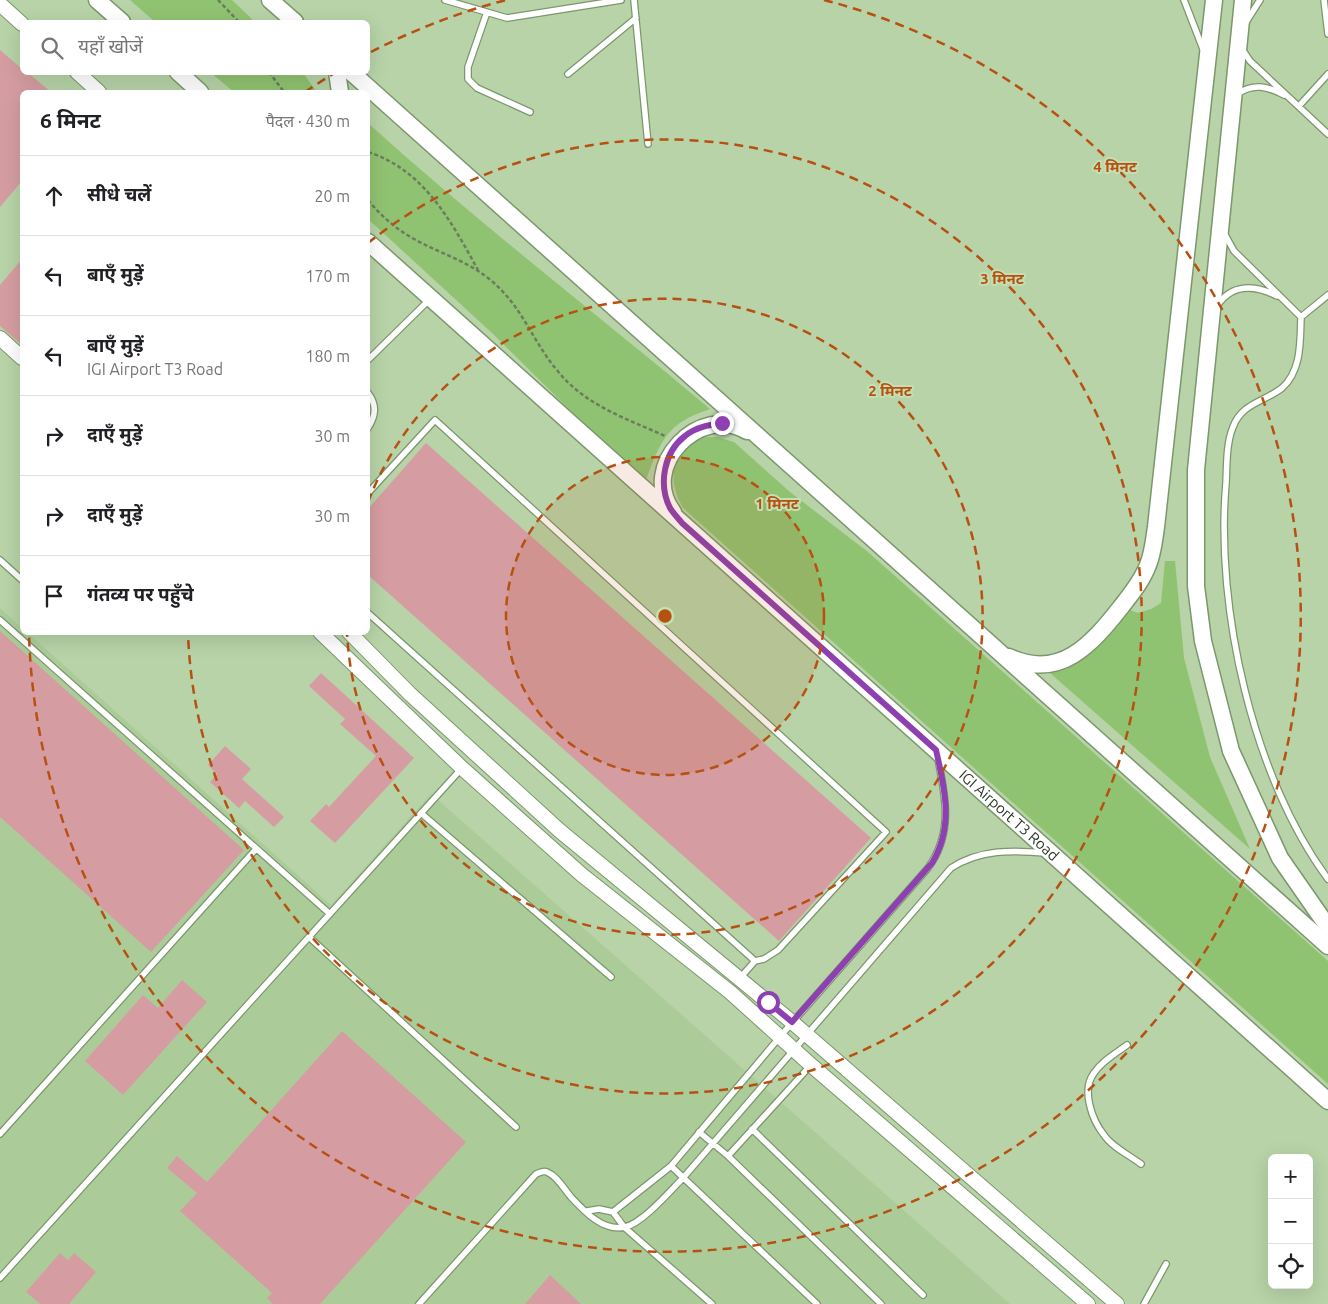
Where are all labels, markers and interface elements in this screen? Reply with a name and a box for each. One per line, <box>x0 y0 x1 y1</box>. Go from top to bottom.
search box <box>20 20 370 75</box>
icon: search <box>38 34 66 62</box>
text: यहाँ खोजें <box>78 35 143 57</box>
text: 6 मिनट <box>40 108 101 132</box>
text: पैदल · 430 m <box>266 112 350 130</box>
text: 4 मिनट <box>1093 158 1138 175</box>
icon: ahead <box>40 182 68 210</box>
text: सीधे चलें <box>87 183 151 205</box>
text: 20 m <box>314 187 350 205</box>
icon: left <box>40 262 68 290</box>
text: बाएँ मुड़ें <box>87 263 144 285</box>
text: 170 m <box>305 267 350 285</box>
text: 3 मिनट <box>980 270 1025 287</box>
text: बाएँ मुड़ें <box>87 334 144 356</box>
icon: left <box>40 342 68 370</box>
text: 180 m <box>305 347 350 365</box>
text: IGI Airport T3 Road <box>87 360 223 378</box>
text: 2 मिनट <box>868 382 913 399</box>
route end <box>711 412 734 435</box>
icon: right <box>40 422 68 450</box>
text: दाएँ मुड़ें <box>87 423 143 445</box>
text: 30 m <box>314 427 350 445</box>
text: 1 मिनट <box>755 495 800 512</box>
icon: right <box>40 502 68 530</box>
text: दाएँ मुड़ें <box>87 503 143 525</box>
text: 30 m <box>314 507 350 525</box>
icon: arrive <box>40 582 68 610</box>
text: गंतव्य पर पहुँचे <box>87 583 194 605</box>
centre of rings <box>656 607 674 625</box>
street label: IGI Airport T3 Road <box>956 766 1062 864</box>
route start <box>757 991 780 1014</box>
map controls <box>1268 1154 1313 1289</box>
button: + <box>1268 1154 1313 1199</box>
button: − <box>1268 1199 1313 1244</box>
button: locate <box>1268 1244 1313 1289</box>

